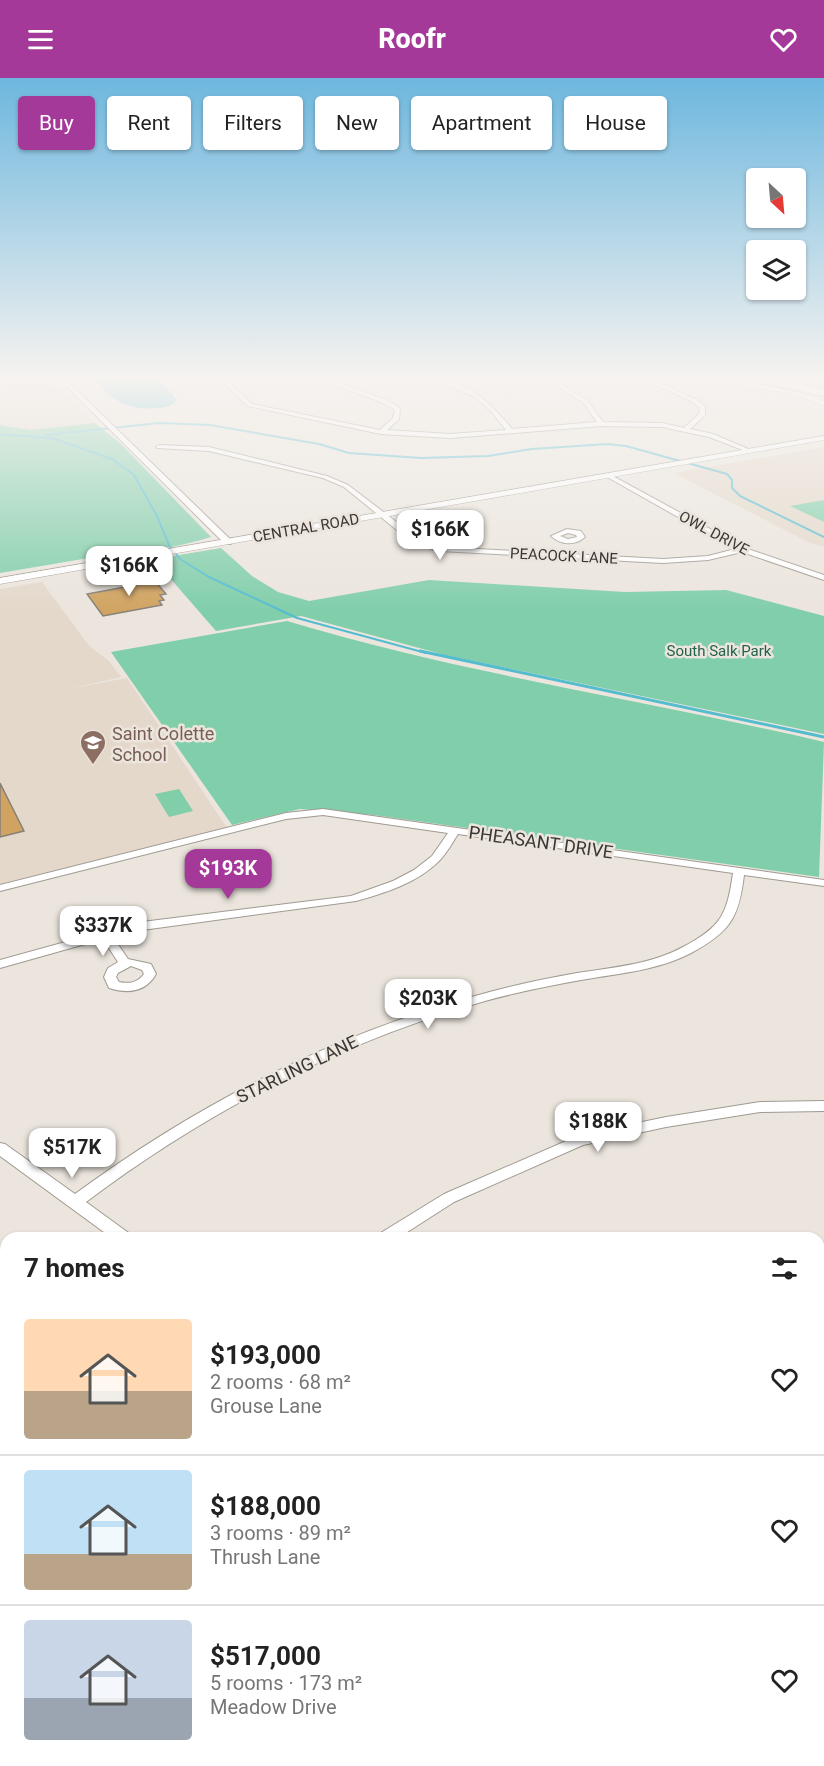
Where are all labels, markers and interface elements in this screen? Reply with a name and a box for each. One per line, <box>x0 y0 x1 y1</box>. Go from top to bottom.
icon: menu <box>24 23 57 56</box>
text: Roofr <box>378 23 446 55</box>
icon: heart <box>767 23 800 56</box>
chip: Buy <box>18 96 95 150</box>
chip: Rent <box>107 96 191 150</box>
chip: Filters <box>203 96 303 150</box>
chip: New <box>315 96 399 150</box>
chip: Apartment <box>411 96 552 150</box>
chip: House <box>564 96 667 150</box>
north arrow <box>746 168 806 228</box>
map controls <box>746 168 806 300</box>
button: layers <box>746 240 806 300</box>
street label: OWL DRIVE <box>676 507 752 559</box>
street label: CENTRAL ROAD <box>251 510 361 546</box>
pin: $166K <box>398 510 482 561</box>
text: $166K <box>411 517 469 541</box>
street label: PEACOCK LANE <box>510 544 619 568</box>
pin: $166K <box>87 546 171 597</box>
text: $166K <box>100 553 158 577</box>
park label: South Salk Park <box>667 642 772 660</box>
place label: Saint Colette School <box>112 723 214 765</box>
school or university icon: Saint Colette School <box>78 728 108 766</box>
street label: PHEASANT DRIVE <box>467 821 615 863</box>
pin: $193K <box>186 849 270 900</box>
text: $193K <box>199 856 257 880</box>
pin: $337K <box>61 906 145 957</box>
text: $337K <box>74 913 132 937</box>
pin: $203K <box>386 979 470 1030</box>
text: $203K <box>399 986 457 1010</box>
street label: STARLING LANE <box>233 1031 361 1107</box>
pin: $188K <box>556 1102 640 1153</box>
text: $188K <box>569 1109 627 1133</box>
pin: $517K <box>30 1128 114 1179</box>
text: $517K <box>43 1135 101 1159</box>
icon: filters <box>768 1252 801 1285</box>
text: 7 homes <box>24 1253 125 1283</box>
text: $193,000 <box>210 1340 321 1370</box>
icon: home <box>72 1343 144 1415</box>
icon: heart <box>768 1363 801 1396</box>
text: 2 rooms · 68 m² <box>210 1370 351 1394</box>
text: Grouse Lane <box>210 1394 322 1418</box>
text: $188,000 <box>210 1491 321 1521</box>
icon: home <box>72 1494 144 1566</box>
icon: heart <box>768 1514 801 1547</box>
text: 3 rooms · 89 m² <box>210 1521 351 1545</box>
text: Thrush Lane <box>210 1545 320 1569</box>
text: $517,000 <box>210 1641 321 1671</box>
icon: home <box>72 1644 144 1716</box>
icon: heart <box>768 1664 801 1697</box>
text: 5 rooms · 173 m² <box>210 1671 362 1695</box>
text: Meadow Drive <box>210 1695 337 1719</box>

